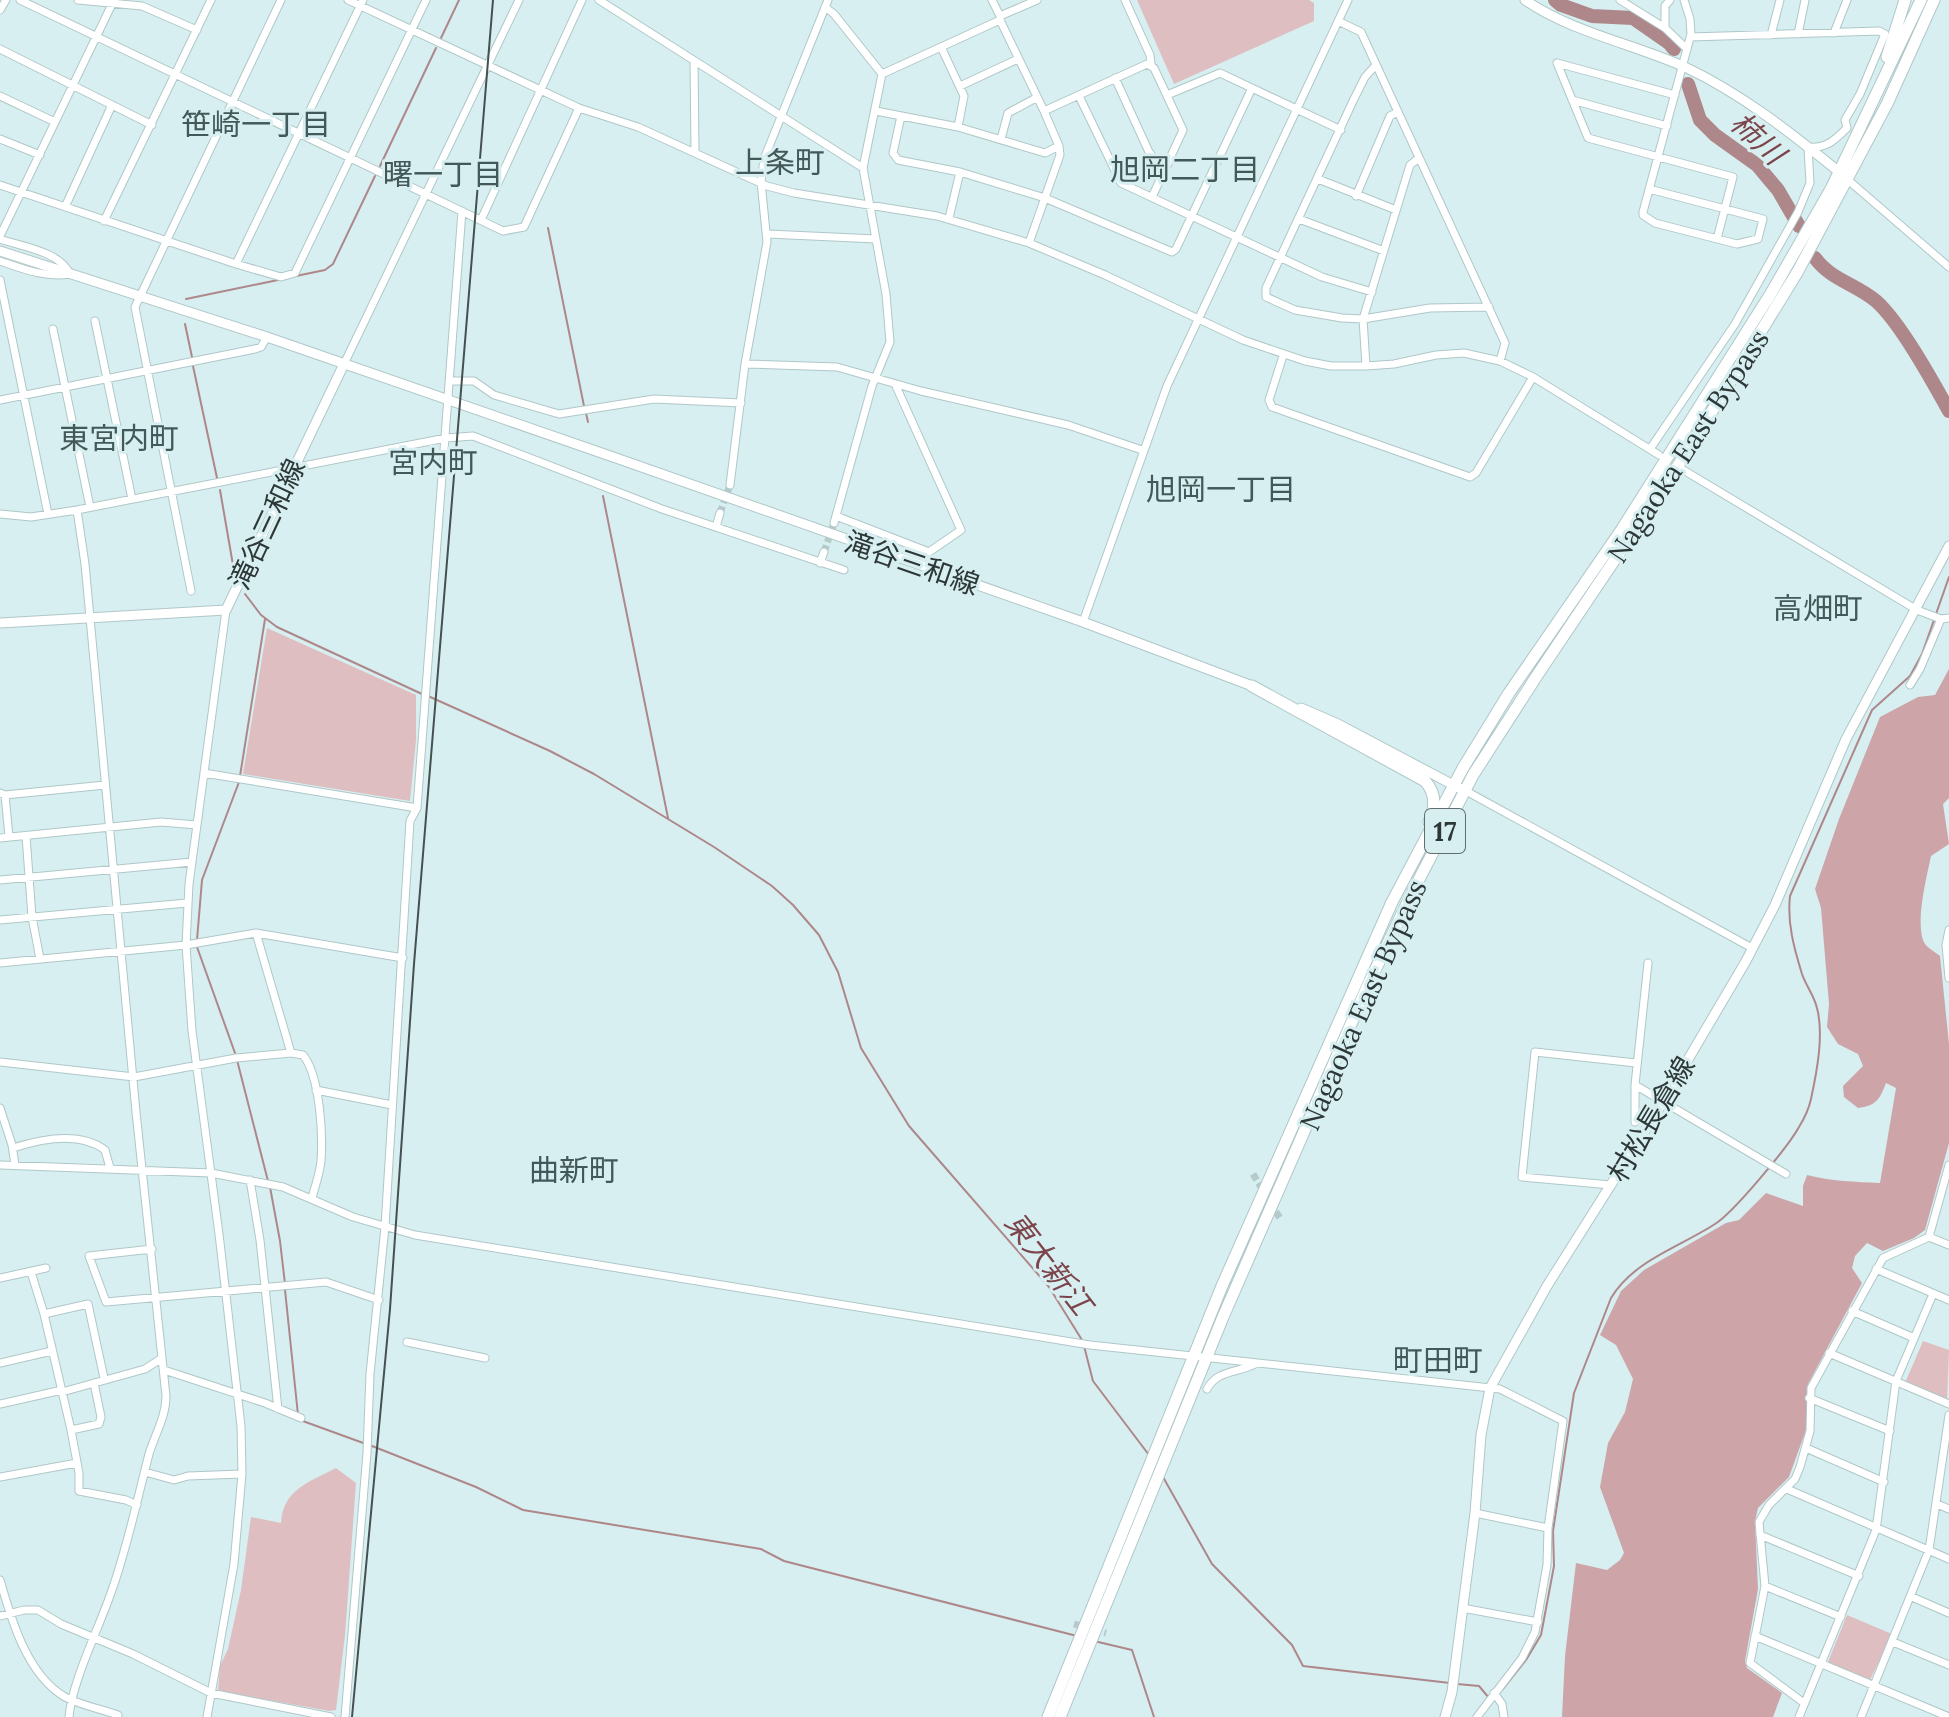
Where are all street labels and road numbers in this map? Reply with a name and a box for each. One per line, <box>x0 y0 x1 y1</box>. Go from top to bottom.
street label: Nagaoka East Bypass <box>1599 323 1777 569</box>
street label: 滝谷三和線 <box>221 453 313 595</box>
street label: 滝谷三和線 <box>840 523 984 603</box>
road number: 17 <box>1425 809 1465 853</box>
street label: Nagaoka East Bypass <box>1291 874 1435 1136</box>
street label: 村松長倉線 <box>1600 1050 1702 1188</box>

